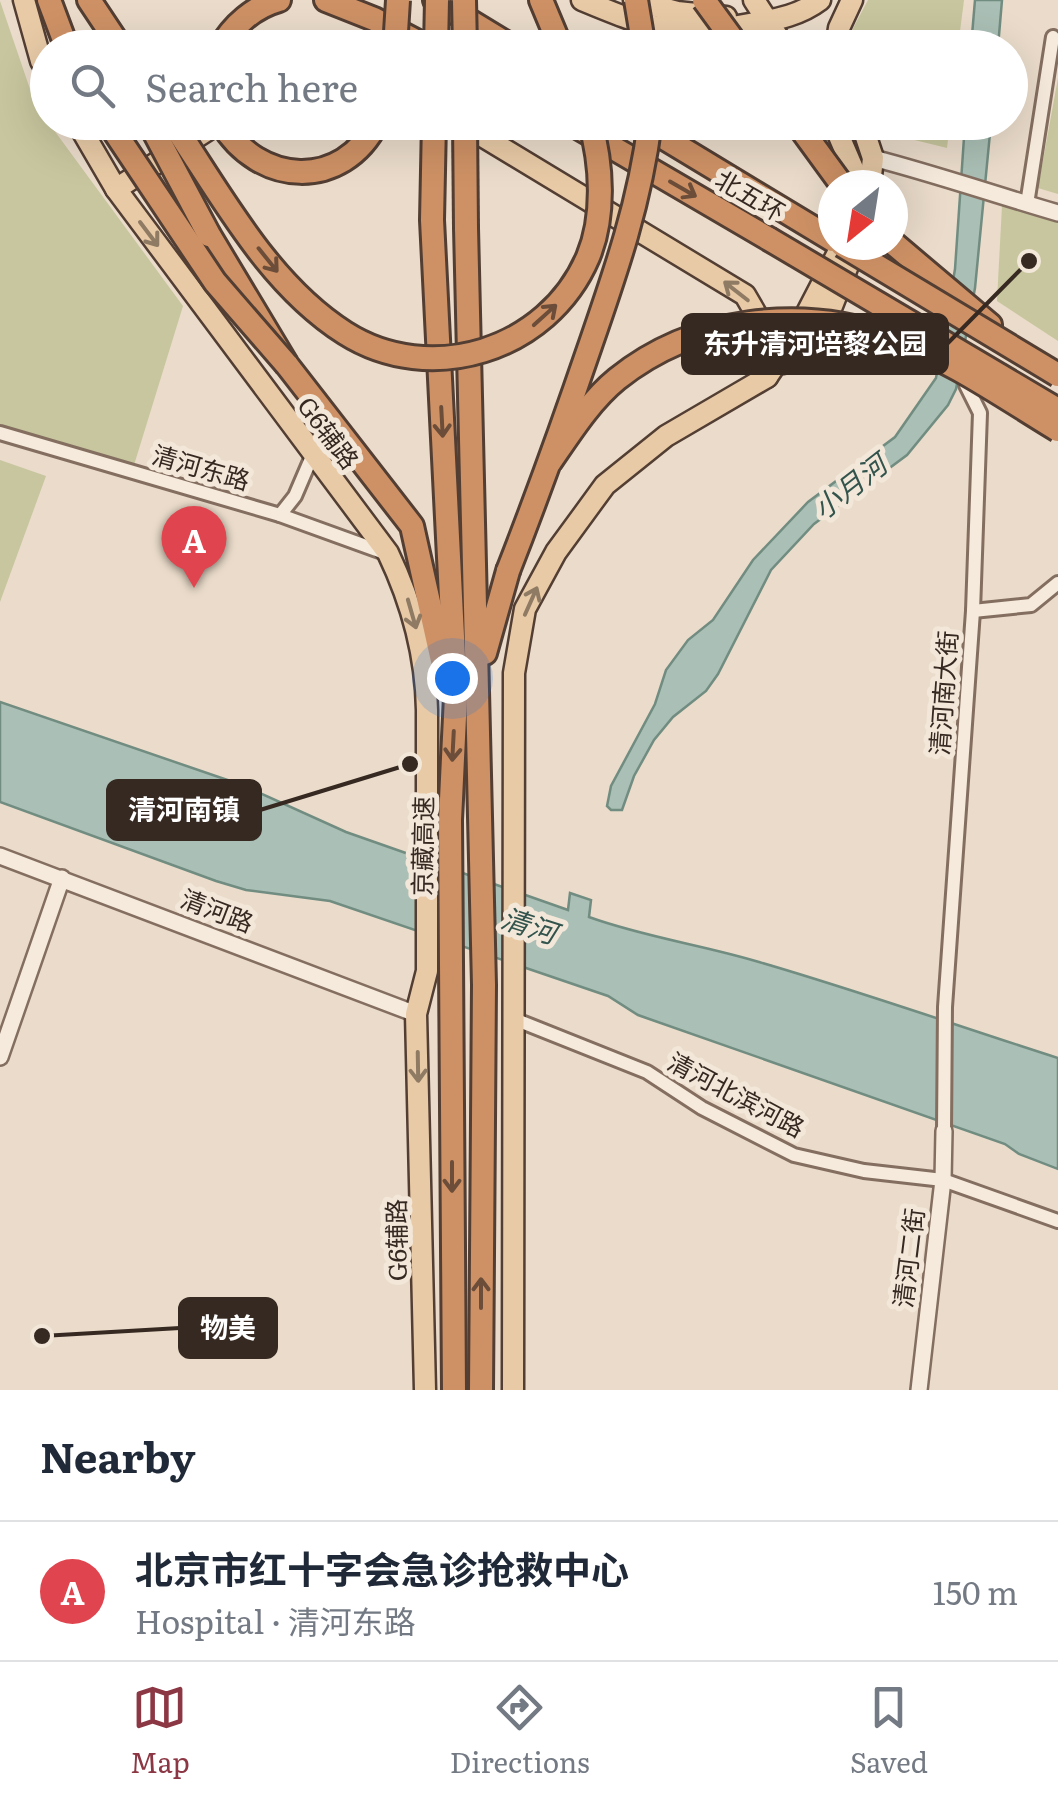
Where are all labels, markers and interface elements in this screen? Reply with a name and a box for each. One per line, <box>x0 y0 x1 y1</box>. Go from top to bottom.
search box <box>30 30 1028 140</box>
text: Search here <box>145 57 358 114</box>
icon: search <box>65 58 120 113</box>
street label: 北五环 <box>709 160 792 229</box>
north arrow <box>818 170 908 260</box>
one-way arrow <box>668 179 697 199</box>
one-way arrow <box>138 220 159 247</box>
one-way arrow <box>257 246 279 272</box>
one-way arrow <box>722 281 750 302</box>
one-way arrow <box>532 303 558 327</box>
callout: 东升清河培黎公园 <box>683 315 947 373</box>
text: 东升清河培黎公园 <box>703 321 927 363</box>
street label: G6辅路 <box>290 388 369 476</box>
one-way arrow <box>433 405 452 437</box>
street label: 清河东路 <box>148 435 255 498</box>
water label: 小月河 <box>803 440 899 528</box>
pin: A <box>162 506 226 588</box>
one-way arrow <box>523 586 541 617</box>
one-way arrow <box>404 598 422 629</box>
street label: 清河南大街 <box>920 629 965 757</box>
your location <box>427 653 478 704</box>
one-way arrow <box>443 730 462 762</box>
callout: 清河南镇 <box>108 781 260 839</box>
text: 清河南镇 <box>128 787 240 829</box>
street label: 京藏高速 <box>402 796 441 896</box>
street label: 清河路 <box>176 879 259 940</box>
water label: 清河 <box>496 895 567 954</box>
street label: 清河北滨河路 <box>662 1042 812 1145</box>
one-way arrow <box>408 1050 427 1082</box>
one-way arrow <box>442 1160 462 1192</box>
street label: G6辅路 <box>376 1199 415 1281</box>
street label: 清河二街 <box>883 1206 932 1310</box>
one-way arrow <box>472 1277 491 1309</box>
callout: 物美 <box>180 1299 276 1357</box>
text: 物美 <box>200 1305 256 1347</box>
text: Nearby <box>40 1424 196 1486</box>
text: 北京市红十字会急诊抢救中心 <box>135 1539 629 1596</box>
text: A <box>60 1567 85 1615</box>
text: 150 m <box>933 1567 1018 1615</box>
text: Hospital · 清河东路 <box>135 1596 416 1644</box>
tab: Map <box>130 1680 190 1782</box>
tab: Directions <box>450 1680 590 1782</box>
tab: Saved <box>850 1680 928 1782</box>

